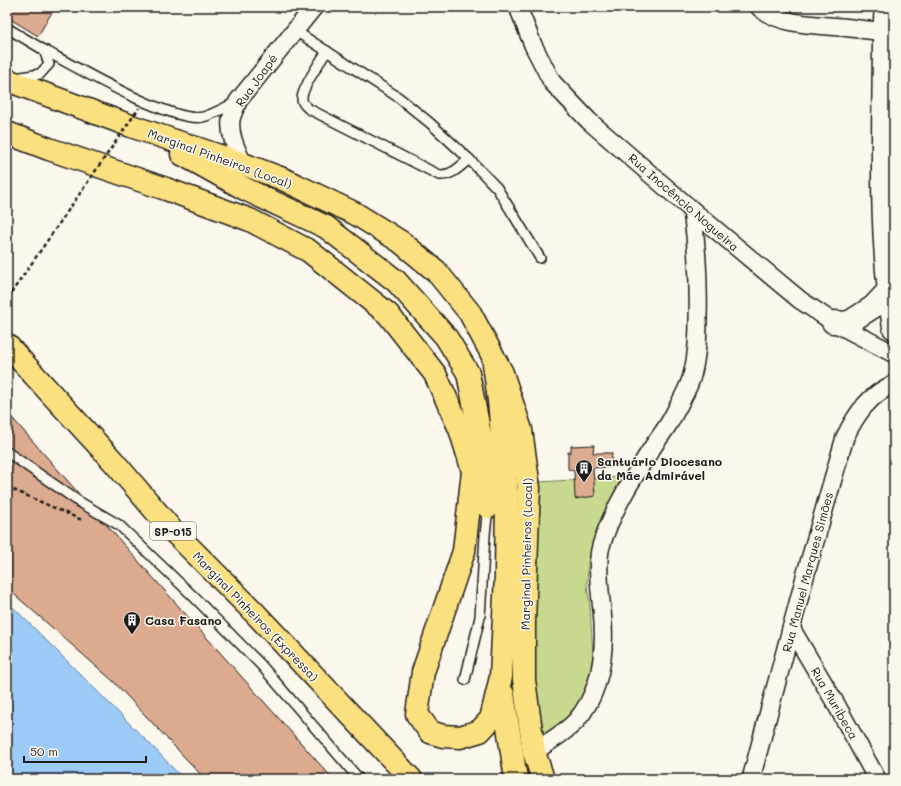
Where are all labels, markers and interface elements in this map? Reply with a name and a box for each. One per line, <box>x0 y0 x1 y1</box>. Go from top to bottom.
street label: Rua Joapé <box>231 50 281 110</box>
street label: Marginal Pinheiros (Local) <box>146 124 294 192</box>
street label: Rua Inocêncio Nogueira <box>625 150 743 254</box>
place label: Santuário Diocesano da Mãe Admirável <box>597 453 722 483</box>
building icon: Santuário Diocesano da Mãe Admirável <box>574 458 594 483</box>
street label: Marginal Pinheiros (Local) <box>517 478 535 630</box>
street label: Rua Manuel Marques Simões <box>778 490 836 654</box>
road number: SP-015 <box>150 522 196 540</box>
street label: Marginal Pinheiros (Expressa) <box>190 548 322 684</box>
building icon: Casa Fasano <box>122 610 142 635</box>
place label: Casa Fasano <box>145 612 222 628</box>
street label: Rua Muribeca <box>808 664 862 742</box>
scale bar <box>24 738 146 764</box>
text: 50 m <box>30 743 58 759</box>

